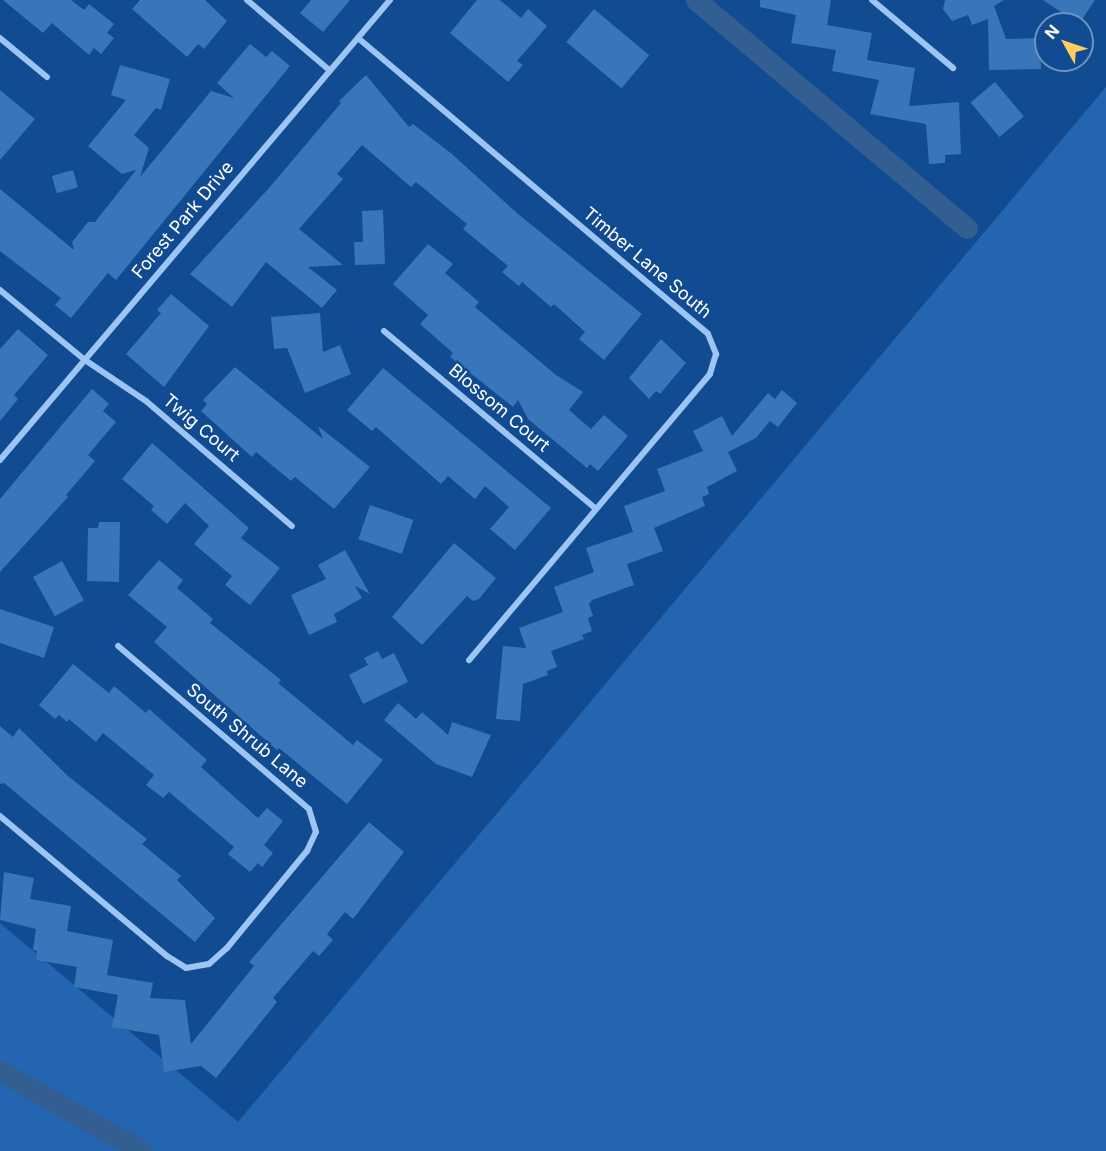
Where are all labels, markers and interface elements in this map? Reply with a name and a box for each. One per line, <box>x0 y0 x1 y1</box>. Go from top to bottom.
north arrow <box>1034 12 1094 72</box>
text: N <box>1040 21 1063 43</box>
street label: Forest Park Drive <box>128 157 238 283</box>
street label: Timber Lane South <box>578 203 716 323</box>
street label: Blossom Court <box>444 360 554 456</box>
street label: Twig Court <box>158 390 244 466</box>
street label: South Shrub Lane <box>182 679 312 793</box>

